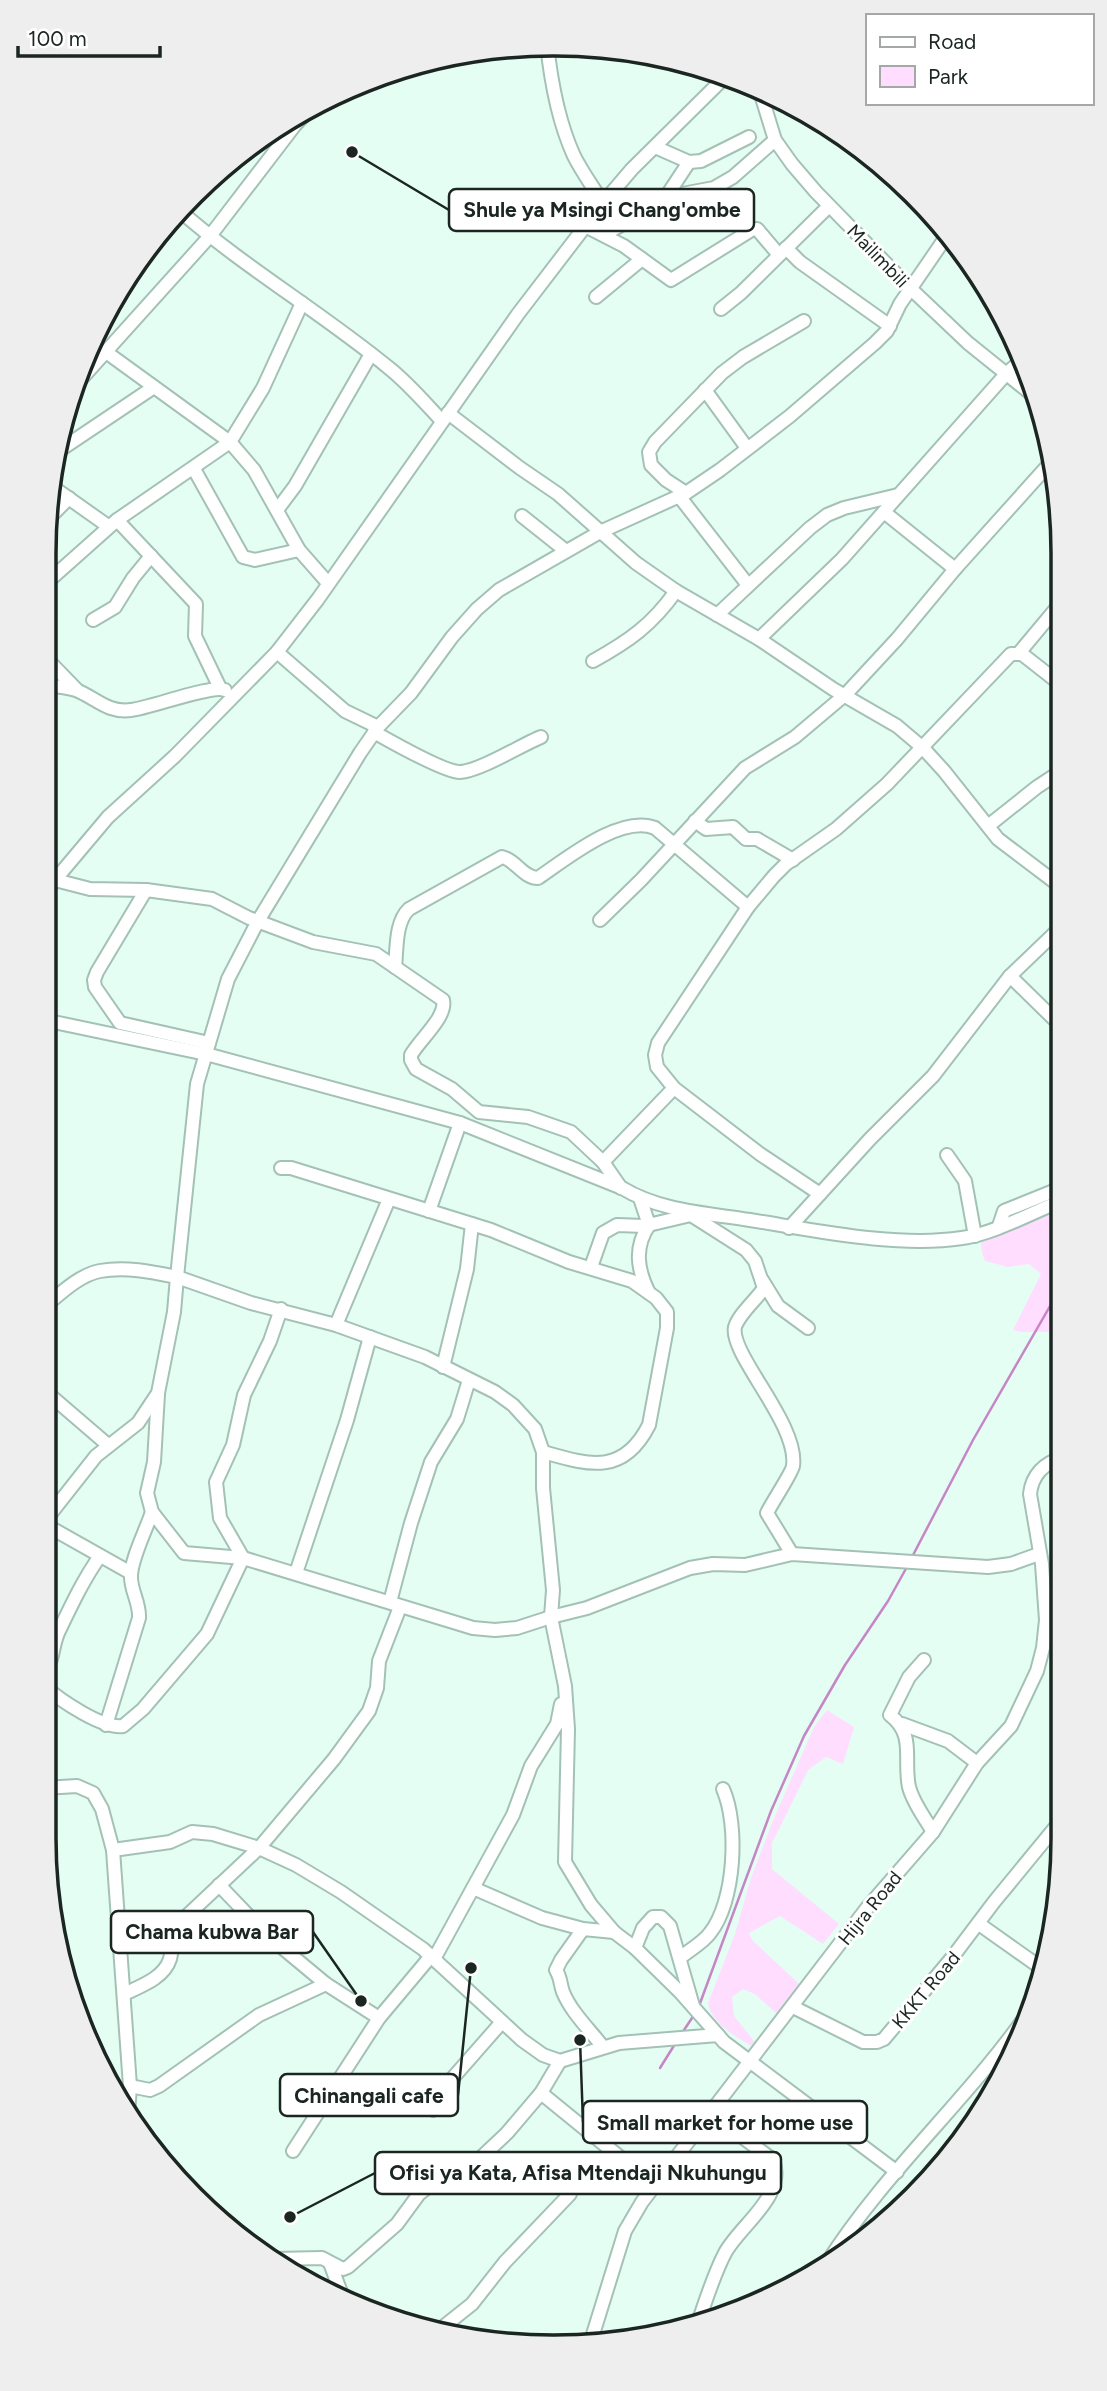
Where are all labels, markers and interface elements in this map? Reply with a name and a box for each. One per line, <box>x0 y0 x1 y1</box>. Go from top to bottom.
scale bar <box>18 14 159 58</box>
legend <box>866 14 1093 105</box>
text: 100 m <box>28 26 87 51</box>
text: Road <box>928 29 976 54</box>
text: Park <box>928 64 969 89</box>
callout: Shule ya Msingi Chang'ombe <box>449 189 754 231</box>
text: Shule ya Msingi Chang'ombe <box>463 197 741 222</box>
street label: Mailimbili <box>842 220 914 292</box>
street label: Hijra Road <box>833 1866 907 1950</box>
callout: Chama kubwa Bar <box>111 1911 313 1953</box>
text: Chama kubwa Bar <box>125 1919 299 1944</box>
street label: KKKT Road <box>887 1947 965 2033</box>
callout: Chinangali cafe <box>280 2074 458 2116</box>
text: Chinangali cafe <box>294 2083 444 2108</box>
callout: Small market for home use <box>583 2101 867 2143</box>
text: Small market for home use <box>597 2110 854 2135</box>
callout: Ofisi ya Kata, Afisa Mtendaji Nkuhungu <box>375 2152 781 2194</box>
text: Ofisi ya Kata, Afisa Mtendaji Nkuhungu <box>389 2160 767 2185</box>

